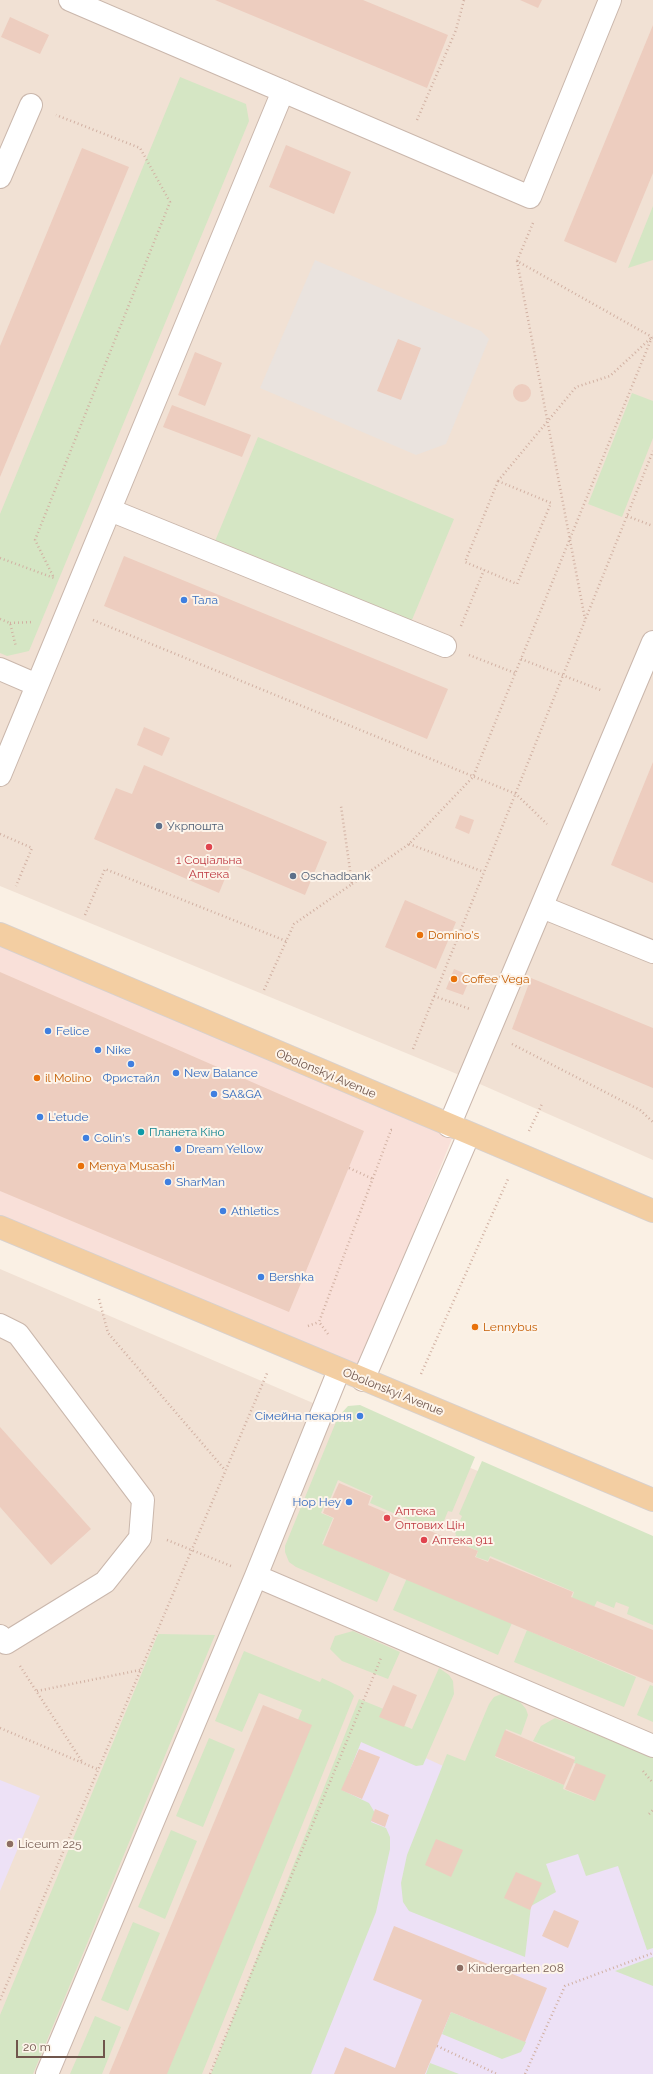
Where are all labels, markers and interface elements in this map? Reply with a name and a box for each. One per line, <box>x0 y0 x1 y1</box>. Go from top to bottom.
place label: Тала <box>192 593 218 607</box>
marker: Тала <box>179 595 189 605</box>
place label: Укрпошта <box>167 819 224 833</box>
marker: Укрпошта <box>154 821 164 831</box>
marker: 1 Соціальна Аптека <box>204 842 214 852</box>
place label: 1 Соціальна Аптека <box>176 853 242 881</box>
place label: Oschadbank <box>301 869 371 883</box>
marker: Oschadbank <box>288 871 298 881</box>
place label: Domino's <box>428 928 479 942</box>
marker: Domino's <box>415 930 425 940</box>
place label: Coffee Vega <box>462 972 530 986</box>
marker: Coffee Vega <box>449 974 459 984</box>
place label: Felice <box>56 1024 89 1038</box>
marker: Felice <box>43 1026 53 1036</box>
place label: Nike <box>106 1043 131 1057</box>
marker: Nike <box>93 1045 103 1055</box>
street label: Obolonskyi Avenue <box>274 1046 378 1102</box>
marker: Фристайл <box>126 1059 136 1069</box>
place label: New Balance <box>184 1066 258 1080</box>
marker: New Balance <box>171 1068 181 1078</box>
place label: il Molino <box>45 1071 92 1085</box>
place label: Фристайл <box>103 1071 159 1085</box>
marker: il Molino <box>32 1073 42 1083</box>
place label: SA&GA <box>222 1087 262 1101</box>
marker: SA&GA <box>209 1089 219 1099</box>
place label: L'etude <box>48 1110 88 1124</box>
marker: L'etude <box>35 1112 45 1122</box>
place label: Планета Кіно <box>149 1125 225 1139</box>
marker: Планета Кіно <box>136 1127 146 1137</box>
place label: Colin's <box>94 1131 130 1145</box>
marker: Colin's <box>81 1133 91 1143</box>
place label: Dream Yellow <box>186 1142 263 1156</box>
marker: Dream Yellow <box>173 1144 183 1154</box>
place label: Menya Musashi <box>89 1159 175 1173</box>
marker: Menya Musashi <box>76 1161 86 1171</box>
place label: SharMan <box>176 1175 225 1189</box>
marker: SharMan <box>163 1177 173 1187</box>
place label: Athletics <box>231 1204 279 1218</box>
marker: Athletics <box>218 1206 228 1216</box>
place label: Bershka <box>269 1270 314 1284</box>
marker: Bershka <box>256 1272 266 1282</box>
place label: Lennybus <box>483 1320 538 1334</box>
marker: Lennybus <box>470 1322 480 1332</box>
street label: Obolonskyi Avenue <box>341 1365 445 1419</box>
place label: Сімейна пекарня <box>255 1409 352 1423</box>
marker: Сімейна пекарня <box>355 1411 365 1421</box>
place label: Hop Hey <box>293 1495 341 1509</box>
marker: Hop Hey <box>344 1497 354 1507</box>
place label: Аптека Оптових Цін <box>395 1504 465 1532</box>
marker: Аптека Оптових Цін <box>382 1513 392 1523</box>
place label: Аптека 911 <box>432 1533 493 1547</box>
marker: Аптека 911 <box>419 1535 429 1545</box>
place label: Liceum 225 <box>18 1837 81 1851</box>
marker: Liceum 225 <box>5 1839 15 1849</box>
place label: Kindergarten 208 <box>468 1961 564 1975</box>
marker: Kindergarten 208 <box>455 1963 465 1973</box>
scale bar <box>18 2032 107 2058</box>
text: 20 m <box>23 2040 51 2054</box>

